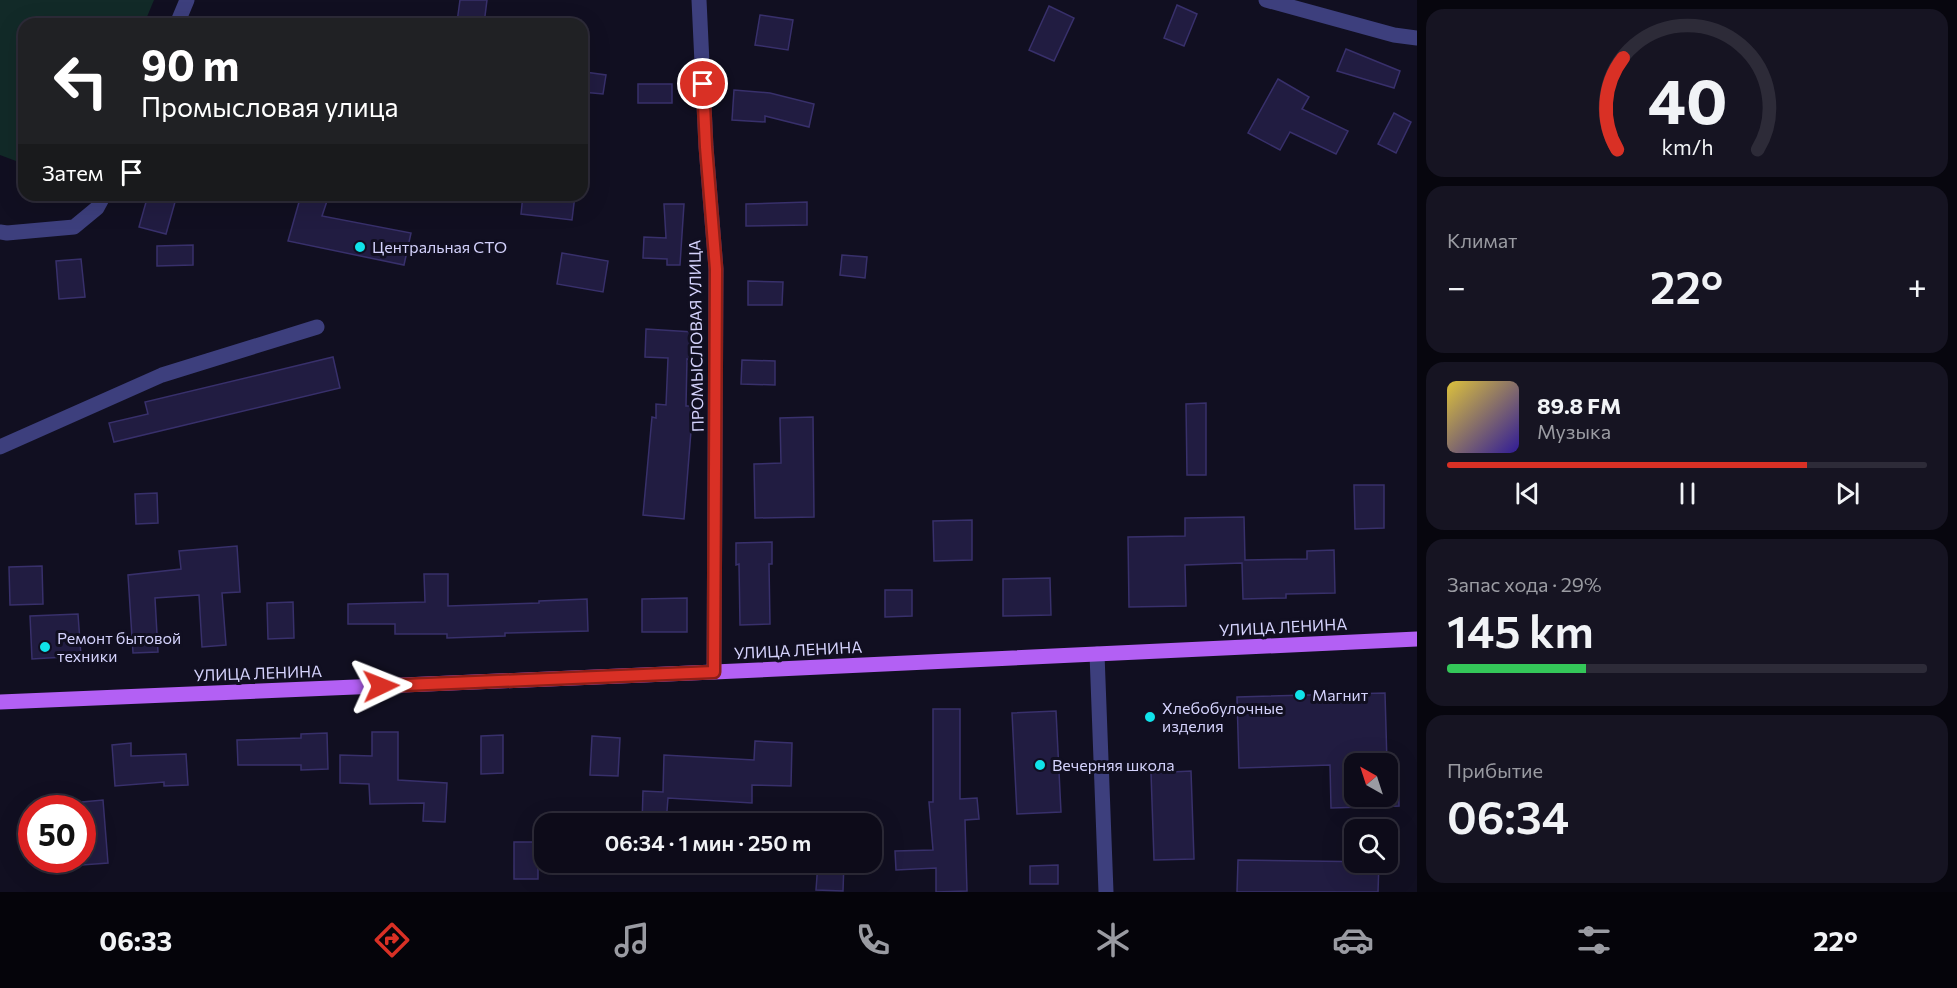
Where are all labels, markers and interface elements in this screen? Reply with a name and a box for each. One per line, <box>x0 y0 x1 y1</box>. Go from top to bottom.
text: 90 m <box>141 38 240 90</box>
icon: left <box>42 42 120 120</box>
pin <box>677 58 728 109</box>
text: 40 <box>1647 61 1727 137</box>
icon: arrive <box>686 67 719 100</box>
text: Промысловая улица <box>141 90 398 123</box>
text: km/h <box>1661 133 1713 159</box>
icon: arrive <box>115 156 148 189</box>
text: Затем <box>42 159 103 186</box>
text: Климат <box>1447 228 1517 252</box>
place label: Центральная СТО <box>372 237 507 256</box>
marker: Центральная СТО <box>353 240 367 254</box>
street label: ПРОМЫСЛОВАЯ УЛИЦА <box>684 240 707 432</box>
text: 22° <box>1650 258 1723 313</box>
text: − <box>1447 265 1466 306</box>
text: + <box>1908 265 1927 306</box>
text: 89.8 FM <box>1537 392 1621 419</box>
text: Музыка <box>1537 419 1611 443</box>
icon: previous <box>1511 477 1544 510</box>
icon: pause <box>1671 477 1704 510</box>
icon: next <box>1831 477 1864 510</box>
text: Запас хода · 29% <box>1447 572 1602 596</box>
text: 145 km <box>1447 602 1594 657</box>
street label: УЛИЦА ЛЕНИНА <box>1218 614 1348 639</box>
place label: Ремонт бытовой техники <box>57 628 181 665</box>
street label: УЛИЦА ЛЕНИНА <box>733 637 863 662</box>
marker: Ремонт бытовой техники <box>38 640 52 654</box>
position arrow <box>349 654 413 718</box>
street label: УЛИЦА ЛЕНИНА <box>194 661 322 684</box>
place label: Магнит <box>1312 685 1369 704</box>
marker: Магнит <box>1293 688 1307 702</box>
place label: Хлебобулочные изделия <box>1162 698 1283 735</box>
marker: Хлебобулочные изделия <box>1143 710 1157 724</box>
north arrow <box>1344 753 1398 807</box>
map controls <box>1344 753 1398 873</box>
place label: Вечерняя школа <box>1052 755 1175 774</box>
marker: Вечерняя школа <box>1033 758 1047 772</box>
text: Прибытие <box>1447 758 1543 782</box>
text: 06:34 <box>1447 788 1569 843</box>
speed limit sign: 50 <box>18 795 96 873</box>
button: search <box>1344 819 1398 873</box>
text: 06:34 · 1 мин · 250 m <box>605 829 811 856</box>
icon: directions <box>371 919 413 961</box>
icon: music <box>611 919 653 961</box>
icon: phone <box>852 919 894 961</box>
icon: climate <box>1092 919 1134 961</box>
icon: car <box>1332 919 1374 961</box>
icon: filters <box>1573 919 1615 961</box>
text: 06:33 <box>99 924 172 957</box>
text: 22° <box>1813 924 1858 957</box>

